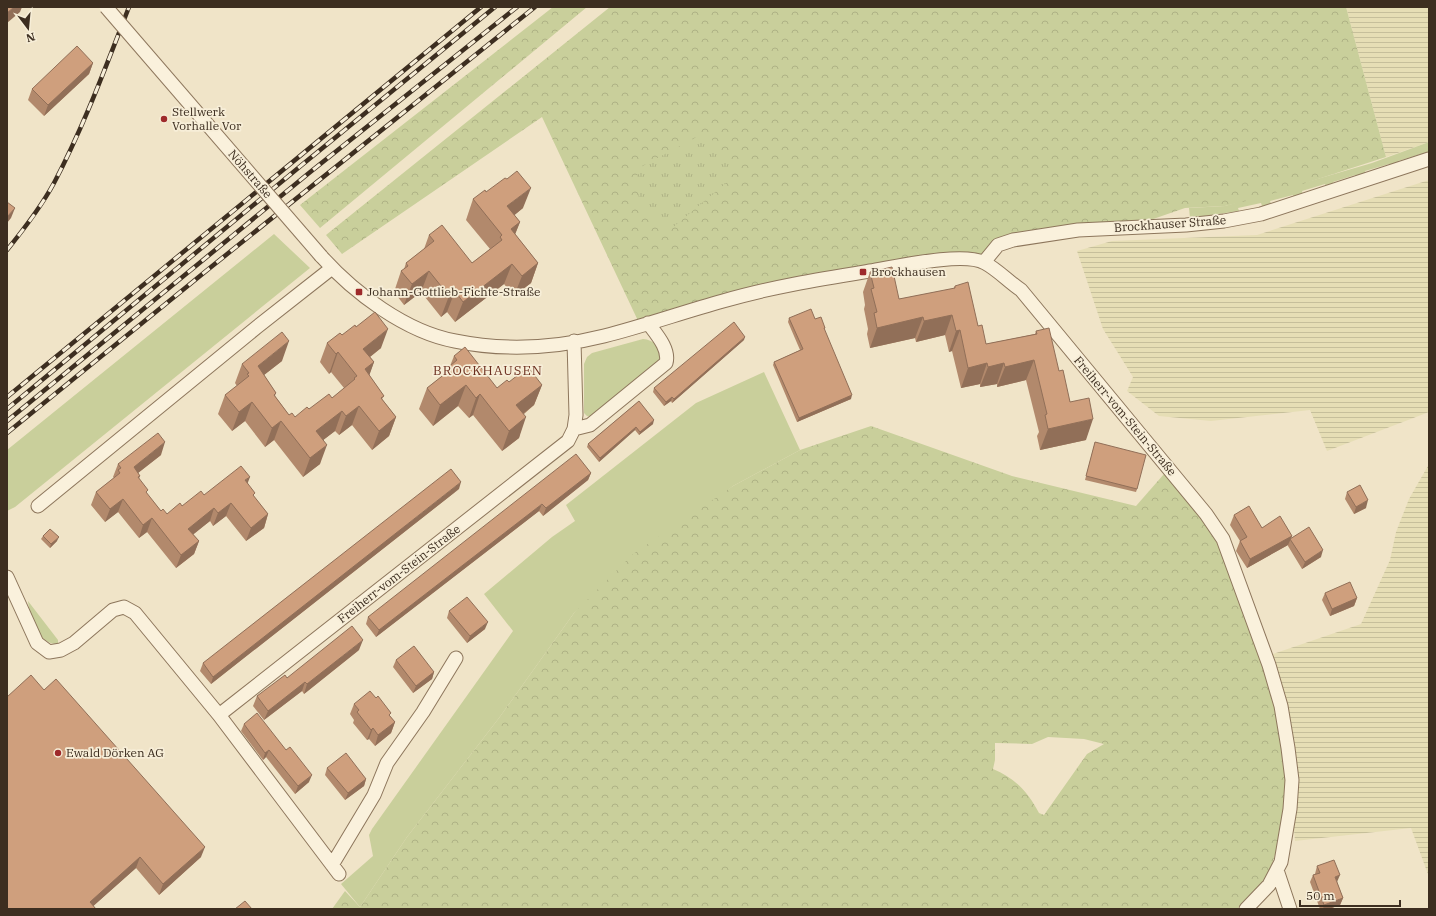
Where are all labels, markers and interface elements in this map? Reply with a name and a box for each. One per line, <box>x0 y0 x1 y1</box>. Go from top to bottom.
north arrow <box>8 8 48 48</box>
text: N <box>24 30 37 46</box>
place label: Stellwerk Vorhalle Vor <box>172 104 242 133</box>
marker: Stellwerk Vorhalle Vor <box>159 114 169 124</box>
street label: Nöhstraße <box>225 146 276 201</box>
street label: Brockhauser Straße <box>1113 212 1227 235</box>
place label: Brockhausen <box>871 264 946 279</box>
marker: Brockhausen <box>858 267 868 277</box>
place label: Johann-Gottlieb-Fichte-Straße <box>367 284 540 299</box>
marker: Johann-Gottlieb-Fichte-Straße <box>354 287 364 297</box>
street label: Freiherr-vom-Stein-Straße <box>1071 353 1180 479</box>
district label: BROCKHAUSEN <box>433 362 543 379</box>
street label: Freiherr-vom-Stein-Straße <box>334 521 463 626</box>
place label: Ewald Dörken AG <box>66 745 164 760</box>
marker: Ewald Dörken AG <box>53 748 63 758</box>
scale bar <box>1300 882 1400 908</box>
text: 50 m <box>1306 888 1335 903</box>

